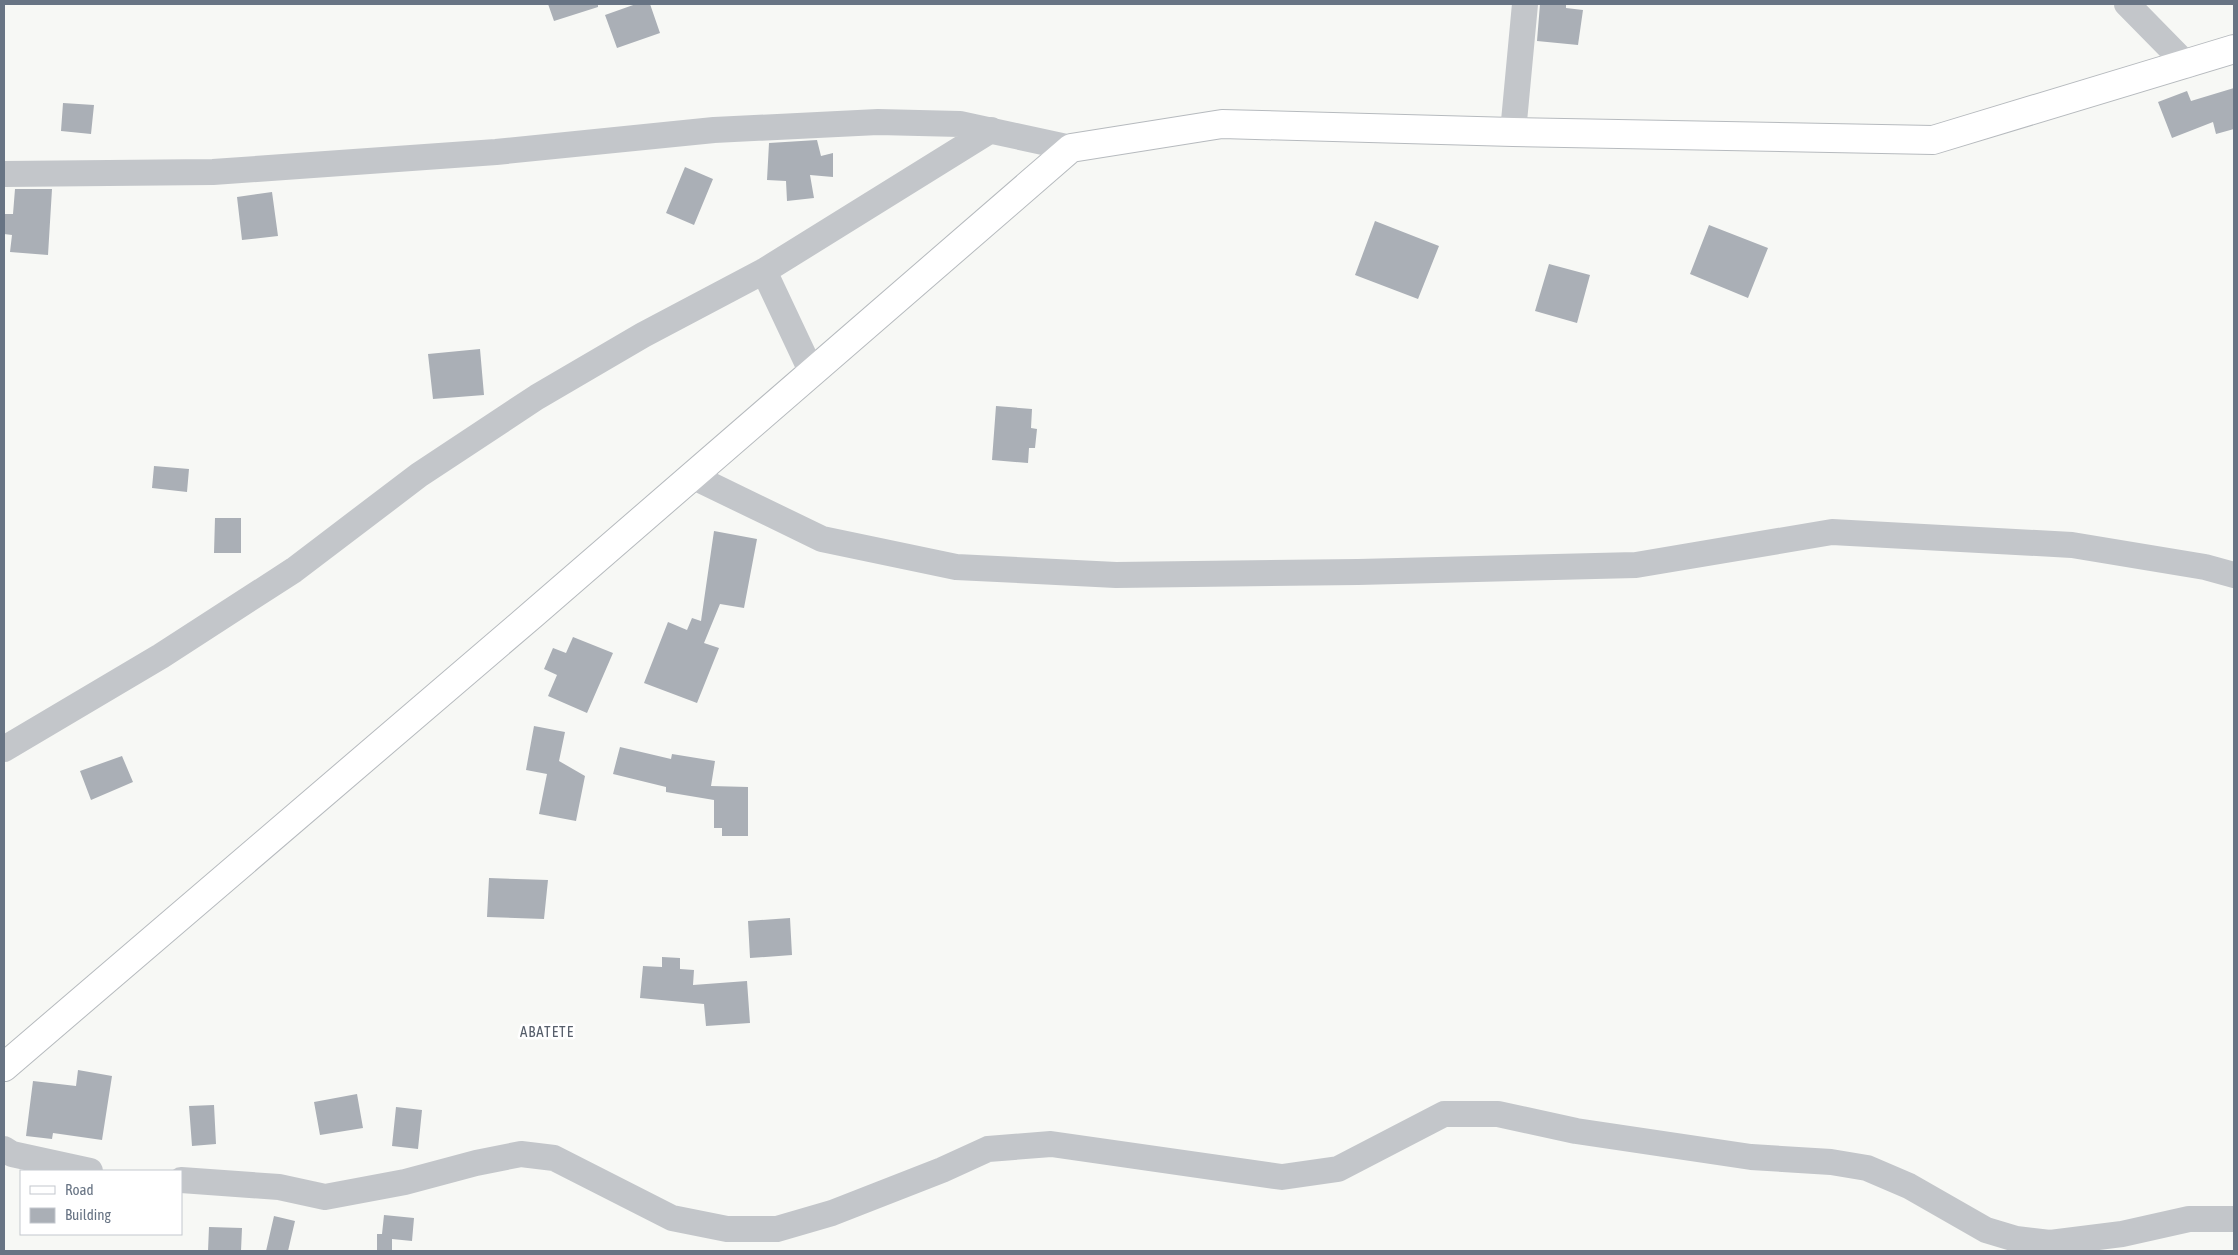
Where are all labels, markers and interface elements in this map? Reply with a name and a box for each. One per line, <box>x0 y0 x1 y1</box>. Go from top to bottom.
district label: ABATETE <box>520 1023 574 1040</box>
legend <box>20 1170 182 1235</box>
text: Road <box>65 1181 94 1198</box>
text: Building <box>65 1206 111 1223</box>

